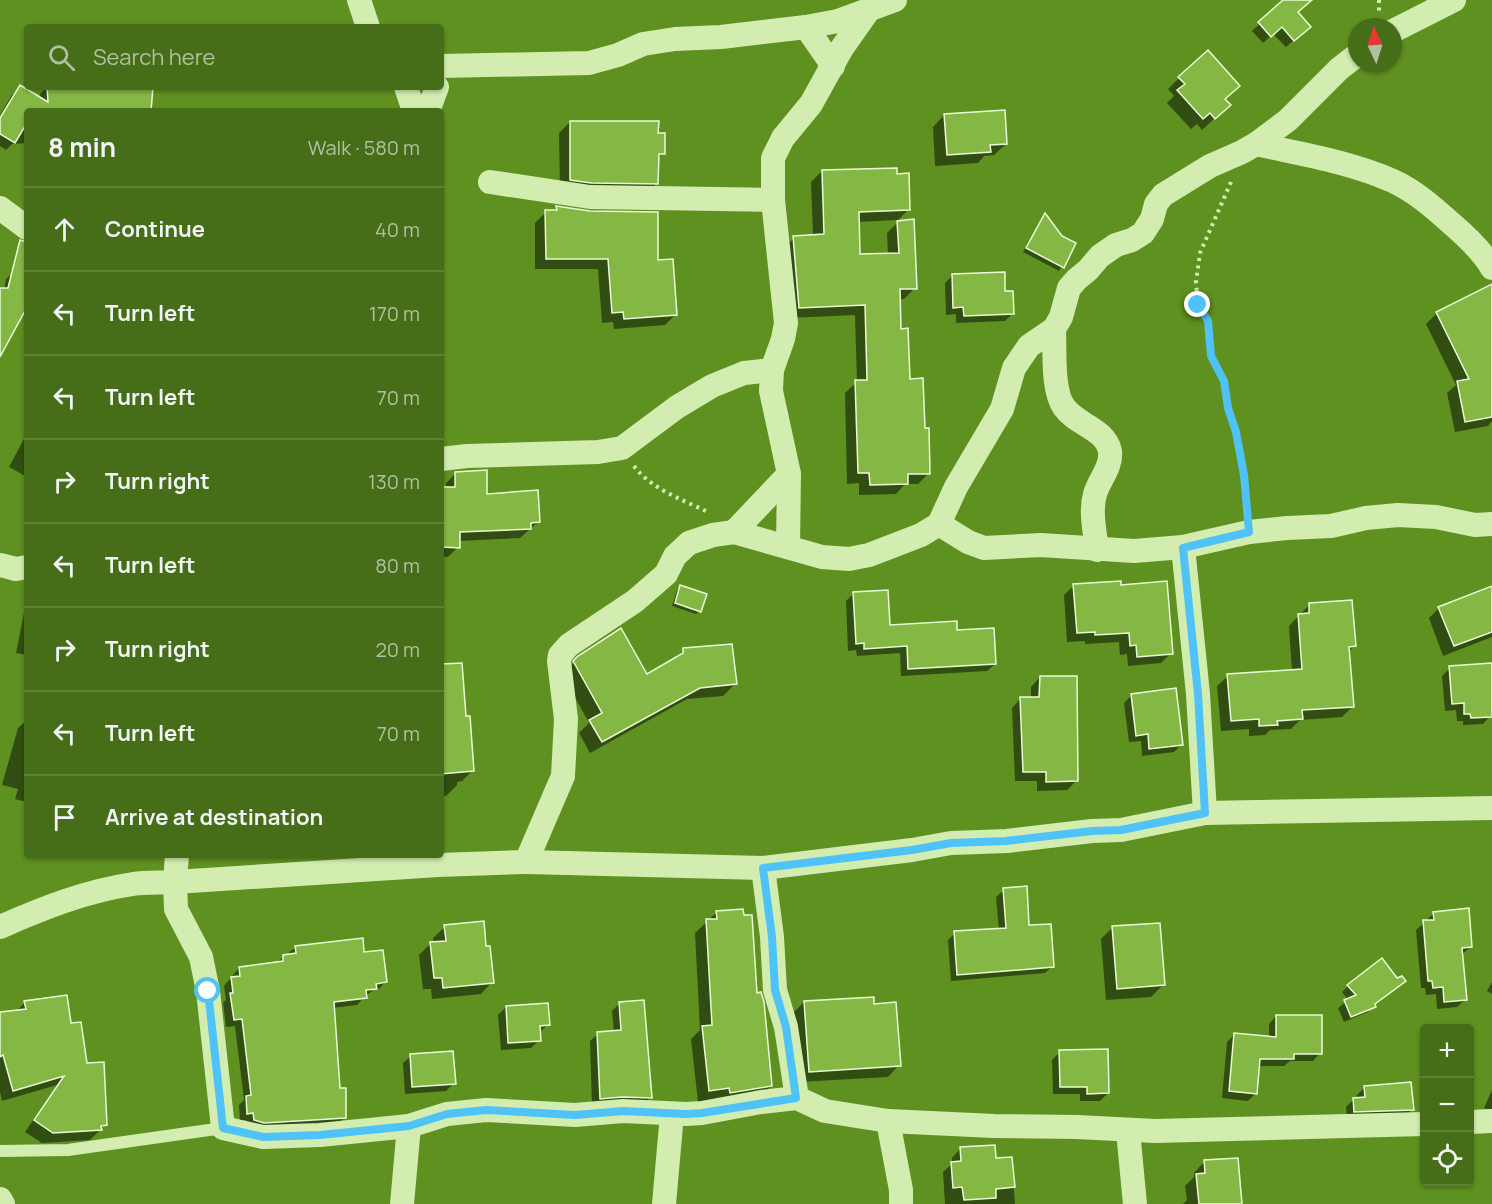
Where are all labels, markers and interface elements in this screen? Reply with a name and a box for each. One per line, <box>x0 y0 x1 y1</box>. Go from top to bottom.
north arrow <box>1348 18 1402 72</box>
search box <box>24 24 444 90</box>
icon: search <box>45 41 78 74</box>
text: Search here <box>93 42 215 72</box>
text: 8 min <box>48 129 116 165</box>
text: Walk · 580 m <box>308 134 420 161</box>
icon: ahead <box>48 213 81 246</box>
text: Continue <box>105 214 205 244</box>
text: 40 m <box>375 216 420 243</box>
route end <box>1184 291 1210 317</box>
icon: left <box>48 297 81 330</box>
text: Turn left <box>105 298 195 328</box>
text: 170 m <box>369 300 420 327</box>
icon: left <box>48 381 81 414</box>
text: Turn left <box>105 382 195 412</box>
text: 70 m <box>377 384 420 411</box>
icon: right <box>48 465 81 498</box>
text: Turn right <box>105 466 210 496</box>
text: 130 m <box>368 468 420 495</box>
icon: left <box>48 549 81 582</box>
text: Turn left <box>105 550 195 580</box>
text: 80 m <box>375 552 420 579</box>
icon: right <box>48 633 81 666</box>
text: Turn right <box>105 634 210 664</box>
text: 20 m <box>375 636 420 663</box>
icon: left <box>48 717 81 750</box>
text: Turn left <box>105 718 195 748</box>
text: 70 m <box>377 720 420 747</box>
icon: arrive <box>48 801 81 834</box>
text: Arrive at destination <box>105 802 323 832</box>
route start <box>194 977 220 1003</box>
map controls <box>1420 1024 1474 1186</box>
button: + <box>1420 1024 1474 1078</box>
button: − <box>1420 1078 1474 1132</box>
button: locate <box>1420 1132 1474 1186</box>

